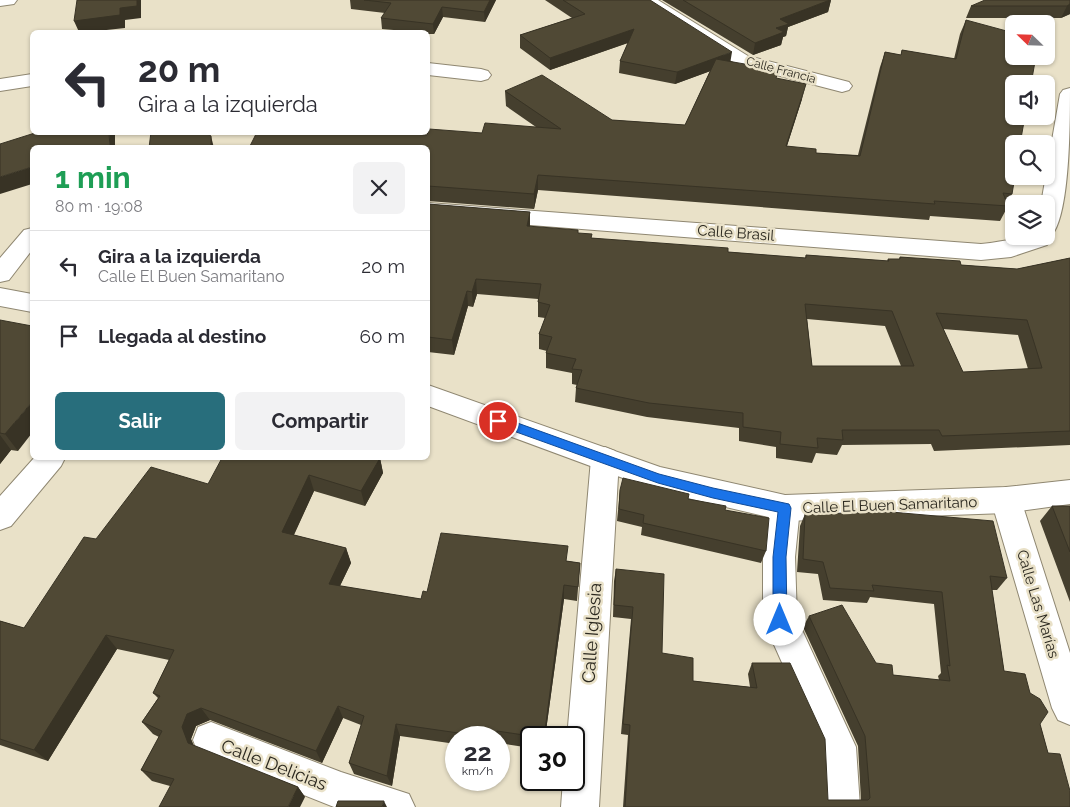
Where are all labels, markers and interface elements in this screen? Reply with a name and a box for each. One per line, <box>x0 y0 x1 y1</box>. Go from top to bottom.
north arrow <box>1005 15 1055 65</box>
map controls <box>1005 15 1055 245</box>
text: 20 m <box>138 49 220 90</box>
icon: left <box>55 50 120 115</box>
street label: Calle Francia <box>745 54 817 86</box>
button: sound <box>1005 75 1055 125</box>
text: Gira a la izquierda <box>138 91 318 117</box>
button: search <box>1005 135 1055 185</box>
text: 1 min <box>55 160 131 195</box>
button: close <box>353 162 405 214</box>
button: layers <box>1005 195 1055 245</box>
text: 80 m · 19:08 <box>55 197 143 216</box>
street label: Calle Brasil <box>697 221 776 245</box>
text: Gira a la izquierda <box>98 245 261 267</box>
icon: left <box>55 252 83 280</box>
text: 20 m <box>361 255 405 277</box>
text: Calle El Buen Samaritano <box>98 267 284 286</box>
icon: arrive <box>55 322 83 350</box>
text: Llegada al destino <box>98 325 266 347</box>
text: 60 m <box>360 325 405 347</box>
button: Salir <box>55 392 225 450</box>
button: Compartir <box>235 392 405 450</box>
pin <box>477 400 519 442</box>
icon: arrive <box>484 407 512 435</box>
street label: Calle El Buen Samaritano <box>802 493 978 517</box>
street label: Calle Las Marías <box>1013 548 1063 660</box>
street label: Calle Iglesia <box>578 582 605 684</box>
position arrow <box>753 593 805 645</box>
speed limit sign: 30 <box>520 726 585 791</box>
street label: Calle Delicias <box>218 735 330 794</box>
text: 22 <box>463 737 492 767</box>
text: km/h <box>462 764 493 778</box>

